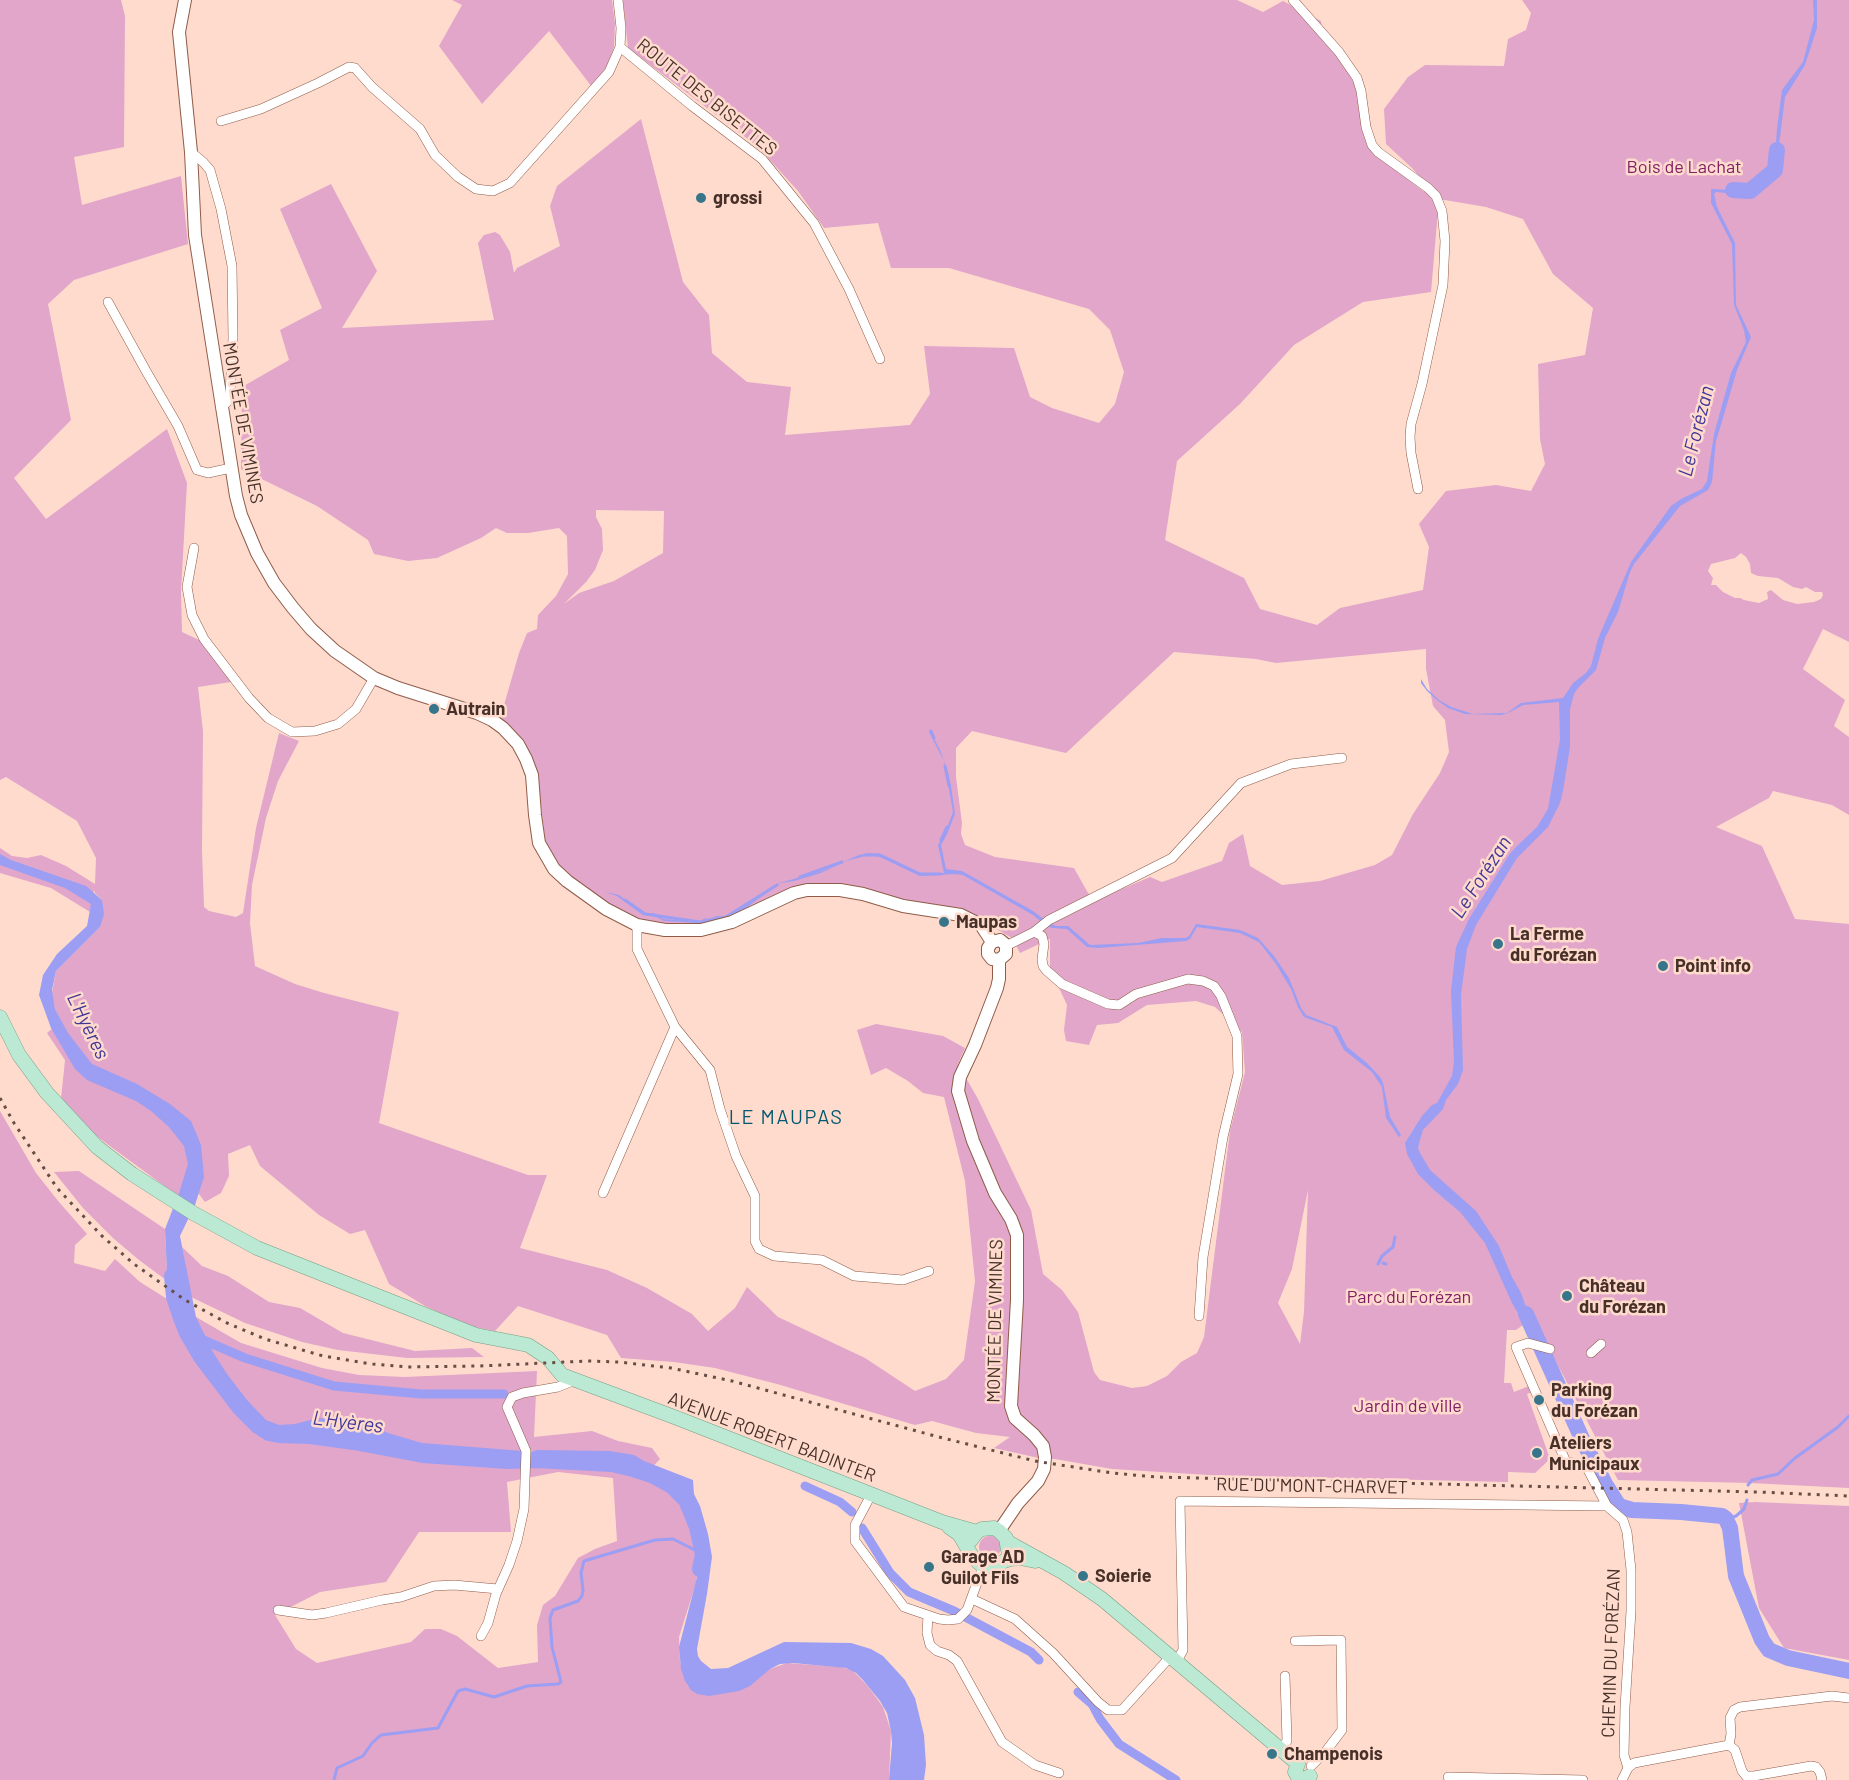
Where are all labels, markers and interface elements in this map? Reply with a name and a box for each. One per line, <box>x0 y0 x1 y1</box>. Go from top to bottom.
street label: ROUTE DES BISETTES <box>633 34 781 160</box>
park label: Bois de Lachat <box>1626 156 1742 178</box>
place label: grossi <box>713 187 762 209</box>
marker: grossi <box>694 191 708 205</box>
street label: MONTÉE DE VIMINES <box>218 341 268 505</box>
water label: Le Forézan <box>1673 383 1719 479</box>
place label: Autrain <box>446 698 505 720</box>
marker: Autrain <box>427 702 441 716</box>
water label: Le Forézan <box>1446 831 1516 923</box>
place label: Maupas <box>956 911 1017 933</box>
marker: Maupas <box>937 915 951 929</box>
place label: La Ferme du Forézan <box>1510 923 1597 966</box>
marker: La Ferme du Forézan <box>1491 937 1505 951</box>
place label: Point info <box>1675 955 1751 977</box>
marker: Point info <box>1656 959 1670 973</box>
water label: L'Hyères <box>62 989 114 1063</box>
district label: LE MAUPAS <box>729 1105 843 1129</box>
street label: MONTÉE DE VIMINES <box>983 1239 1007 1403</box>
place label: Château du Forézan <box>1579 1275 1666 1318</box>
park label: Parc du Forézan <box>1347 1286 1471 1308</box>
marker: Château du Forézan <box>1560 1289 1574 1303</box>
place label: Parking du Forézan <box>1551 1379 1638 1422</box>
street label: AVENUE ROBERT BADINTER <box>665 1387 879 1487</box>
marker: Parking du Forézan <box>1532 1393 1546 1407</box>
park label: Jardin de ville <box>1354 1395 1462 1417</box>
water label: L'Hyères <box>311 1406 385 1438</box>
place label: Ateliers Municipaux <box>1549 1432 1640 1474</box>
marker: Ateliers Municipaux <box>1530 1446 1544 1460</box>
street label: RUE DU MONT-CHARVET <box>1216 1474 1408 1498</box>
place label: Garage AD Guilot Fils <box>941 1546 1024 1588</box>
marker: Garage AD Guilot Fils <box>922 1560 936 1574</box>
place label: Soierie <box>1095 1565 1151 1587</box>
street label: CHEMIN DU FORÉZAN <box>1597 1568 1625 1738</box>
marker: Soierie <box>1076 1569 1090 1583</box>
place label: Champenois <box>1284 1743 1383 1765</box>
marker: Champenois <box>1265 1747 1279 1761</box>

